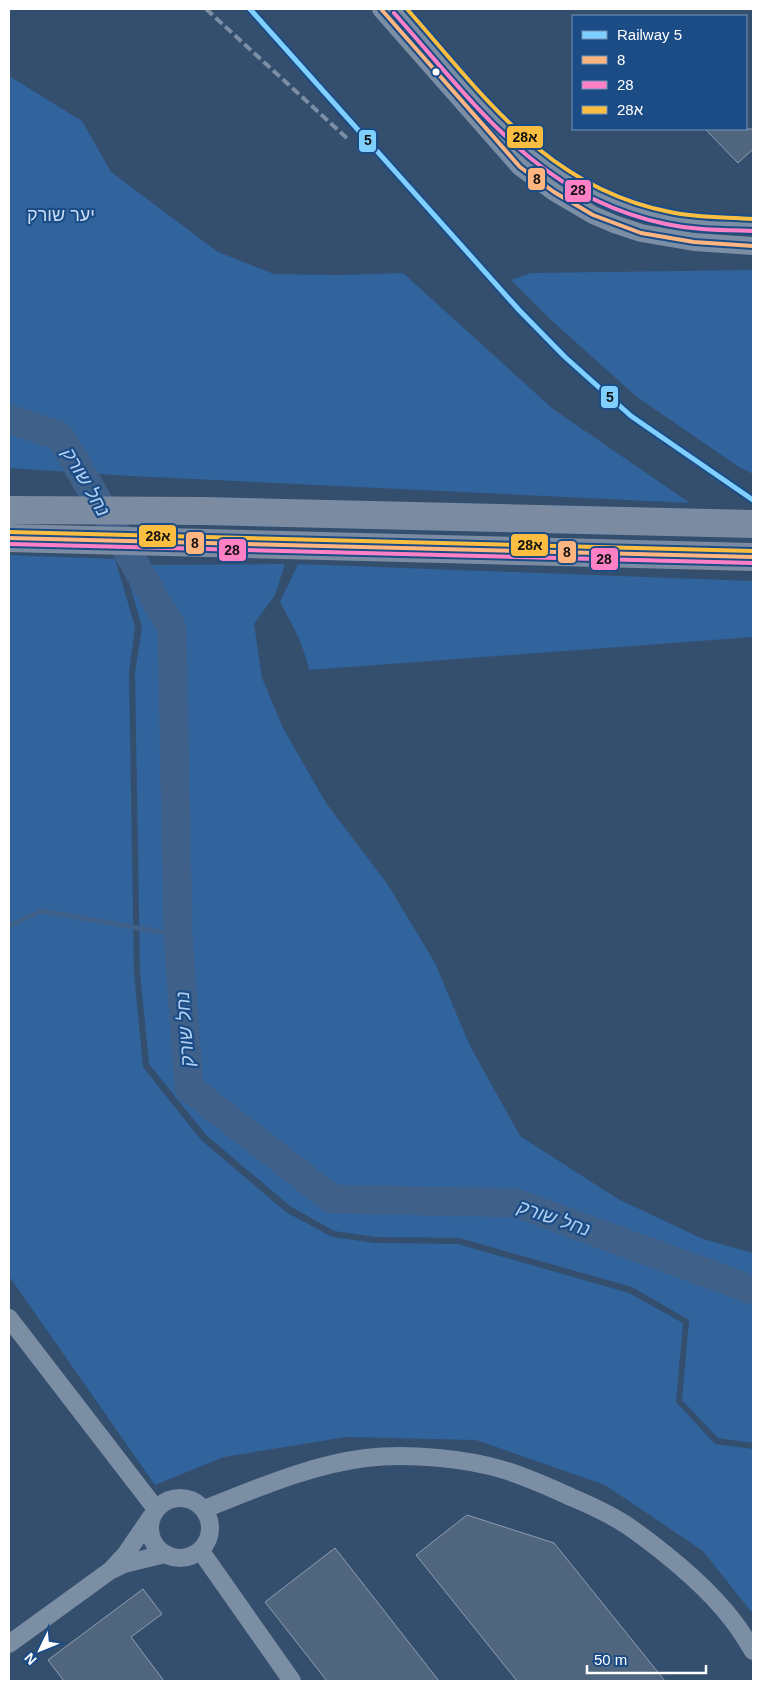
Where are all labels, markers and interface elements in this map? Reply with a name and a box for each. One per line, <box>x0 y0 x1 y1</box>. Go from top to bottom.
legend <box>572 15 747 130</box>
text: Railway 5 <box>617 26 682 43</box>
text: 8 <box>617 51 625 68</box>
unlabelled marker <box>431 67 441 77</box>
text: 28 <box>617 76 634 93</box>
text: 28א <box>617 101 644 118</box>
line badge: 28א <box>506 125 544 149</box>
line badge: 5 <box>358 129 377 153</box>
text: 28א <box>512 129 538 145</box>
text: 5 <box>364 132 372 148</box>
line badge: 8 <box>527 167 546 191</box>
text: 8 <box>533 171 541 187</box>
line badge: 28 <box>564 179 592 203</box>
text: 28 <box>570 182 586 198</box>
park label: יער שורק <box>27 205 95 225</box>
line badge: 5 <box>600 385 619 409</box>
text: 5 <box>606 389 614 405</box>
water label: נחל שורק <box>58 443 114 520</box>
line badge: 28א <box>138 524 177 548</box>
text: 28א <box>145 528 171 544</box>
line badge: 8 <box>185 531 205 555</box>
line badge: 28א <box>510 533 549 557</box>
text: 8 <box>191 535 199 551</box>
text: 28א <box>517 537 543 553</box>
line badge: 28 <box>218 538 247 562</box>
line badge: 8 <box>557 540 577 564</box>
text: 28 <box>224 542 240 558</box>
text: 8 <box>563 544 571 560</box>
line badge: 28 <box>590 547 619 571</box>
text: 28 <box>596 551 612 567</box>
water label: נחל שורק <box>172 991 198 1068</box>
water label: נחל שורק <box>514 1195 593 1240</box>
north arrow <box>15 1625 65 1675</box>
scale bar <box>587 1642 706 1674</box>
text: N <box>21 1650 40 1668</box>
text: 50 m <box>594 1651 627 1668</box>

